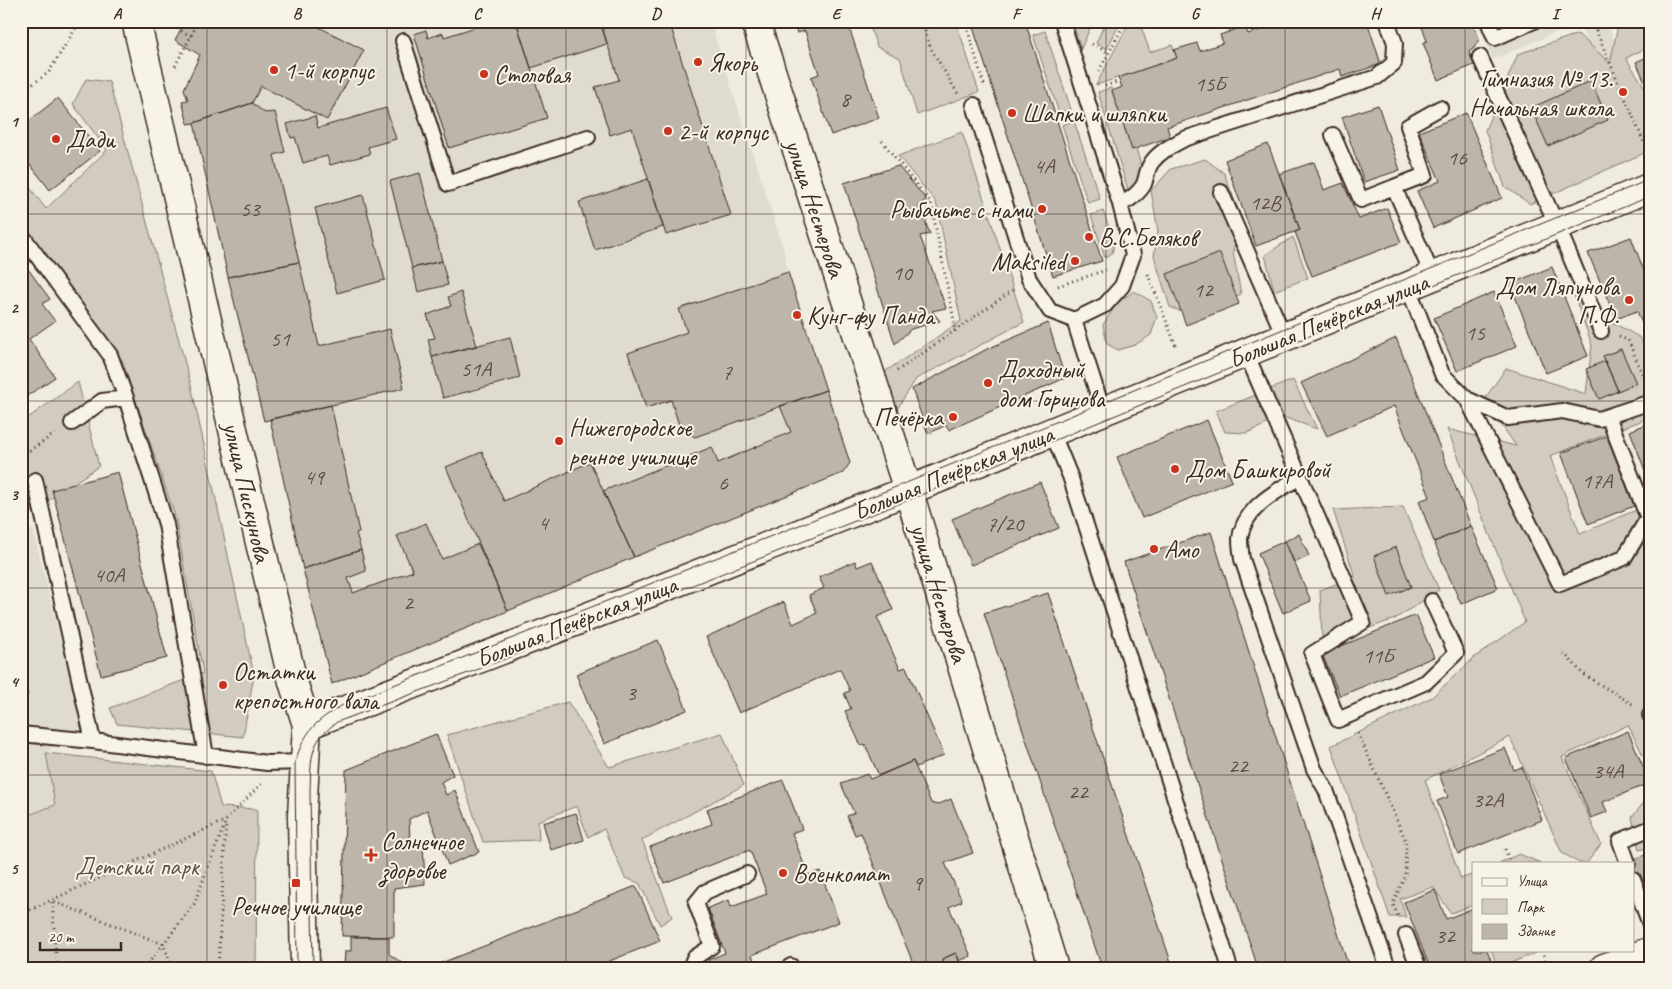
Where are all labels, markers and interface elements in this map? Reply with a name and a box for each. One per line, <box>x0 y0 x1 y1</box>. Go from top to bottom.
text: A <box>113 4 123 24</box>
text: B <box>293 4 303 24</box>
text: C <box>473 4 483 24</box>
text: D <box>651 4 662 24</box>
text: E <box>832 4 843 24</box>
text: F <box>1012 4 1023 24</box>
text: G <box>1191 4 1201 24</box>
text: H <box>1370 4 1382 24</box>
text: I <box>1552 4 1562 24</box>
place label: Якорь <box>708 47 759 79</box>
place label: 1-й корпус <box>284 55 375 87</box>
marker: Якорь <box>692 56 704 68</box>
place label: Столовая <box>494 59 571 91</box>
place label: Гимназия № 13. Начальная школа <box>1469 63 1616 124</box>
marker: 1-й корпус <box>268 64 280 76</box>
marker: Столовая <box>478 68 490 80</box>
house number: 15Б <box>1195 70 1229 98</box>
house number: 8 <box>840 85 852 113</box>
marker: Гимназия № 13. Начальная школа <box>1617 86 1629 98</box>
place label: Шапки и шляпки <box>1022 98 1168 130</box>
marker: Шапки и шляпки <box>1006 107 1018 119</box>
text: 1 <box>10 112 19 132</box>
place label: 2-й корпус <box>678 116 769 148</box>
place label: Дади <box>66 124 117 156</box>
marker: 2-й корпус <box>662 125 674 137</box>
marker: Дади <box>50 133 62 145</box>
street label: улица Нестерова <box>777 133 853 283</box>
house number: 16 <box>1447 144 1468 172</box>
house number: 4А <box>1034 152 1055 180</box>
house number: 12В <box>1249 189 1282 217</box>
place label: Рыбачьте с нами <box>890 194 1034 226</box>
house number: 53 <box>240 195 262 223</box>
marker: Рыбачьте с нами <box>1036 203 1048 215</box>
place label: В.С.Беляков <box>1099 222 1202 254</box>
marker: В.С.Беляков <box>1083 231 1095 243</box>
place label: Maksiled <box>992 246 1069 278</box>
marker: Maksiled <box>1069 255 1081 267</box>
house number: 10 <box>892 259 914 287</box>
street label: Большая Печёрская улица <box>1224 265 1435 376</box>
place label: Дом Ляпунова П.Ф. <box>1496 271 1621 332</box>
house number: 12 <box>1193 276 1215 304</box>
marker: Дом Ляпунова П.Ф. <box>1623 294 1635 306</box>
text: 2 <box>10 298 19 318</box>
place label: Кунг-фу Панда <box>807 300 937 332</box>
marker: Кунг-фу Панда <box>791 309 803 321</box>
house number: 15 <box>1465 319 1486 347</box>
house number: 51 <box>270 325 291 353</box>
place label: Доходный дом Горинова <box>998 354 1106 415</box>
house number: 51А <box>461 355 492 383</box>
house number: 7 <box>722 358 733 386</box>
marker: Доходный дом Горинова <box>982 377 994 389</box>
place label: Печёрка <box>874 402 945 434</box>
marker: Печёрка <box>947 411 959 423</box>
place label: Нижегородское речное училище <box>569 412 698 473</box>
street label: улица Пискунова <box>215 417 279 567</box>
street label: Большая Печёрская улица <box>849 417 1060 528</box>
marker: Нижегородское речное училище <box>553 435 565 447</box>
place label: Дом Башкировой <box>1185 454 1332 486</box>
house number: 49 <box>304 463 326 491</box>
marker: Дом Башкировой <box>1169 463 1181 475</box>
house number: 17А <box>1582 467 1613 495</box>
house number: 6 <box>718 469 729 497</box>
text: 3 <box>10 485 19 505</box>
house number: 4 <box>538 509 550 537</box>
house number: 7/20 <box>987 510 1026 538</box>
street label: улица Нестерова <box>902 518 976 668</box>
place label: Амо <box>1164 534 1200 566</box>
marker: Амо <box>1148 543 1160 555</box>
house number: 40А <box>94 561 125 589</box>
street label: Большая Печёрская улица <box>471 568 683 675</box>
house number: 2 <box>403 589 415 617</box>
house number: 11Б <box>1363 642 1397 670</box>
place label: Остатки крепостного вала <box>233 656 381 717</box>
text: 4 <box>10 672 19 692</box>
marker: Остатки крепостного вала <box>217 679 229 691</box>
house number: 3 <box>626 679 638 707</box>
house number: 22 <box>1228 752 1250 780</box>
house number: 34А <box>1593 757 1624 785</box>
house number: 22 <box>1068 778 1090 806</box>
house number: 32А <box>1473 786 1504 814</box>
place label: Солнечное здоровье <box>378 826 465 888</box>
marker: Солнечное здоровье <box>365 849 377 861</box>
park label: Детский парк <box>75 851 201 883</box>
place label: Военкомат <box>793 858 890 890</box>
text: 5 <box>11 859 20 879</box>
legend <box>1472 862 1634 952</box>
marker: Военкомат <box>777 867 789 879</box>
house number: 9 <box>912 869 924 897</box>
text: Улица <box>1517 872 1548 891</box>
marker: Речное училище <box>290 877 302 889</box>
place label: Речное училище <box>231 891 363 923</box>
text: Парк <box>1517 898 1545 917</box>
scale bar <box>40 919 121 951</box>
house number: 32 <box>1435 922 1457 950</box>
text: Здание <box>1517 922 1556 941</box>
text: 20 m <box>48 928 75 947</box>

